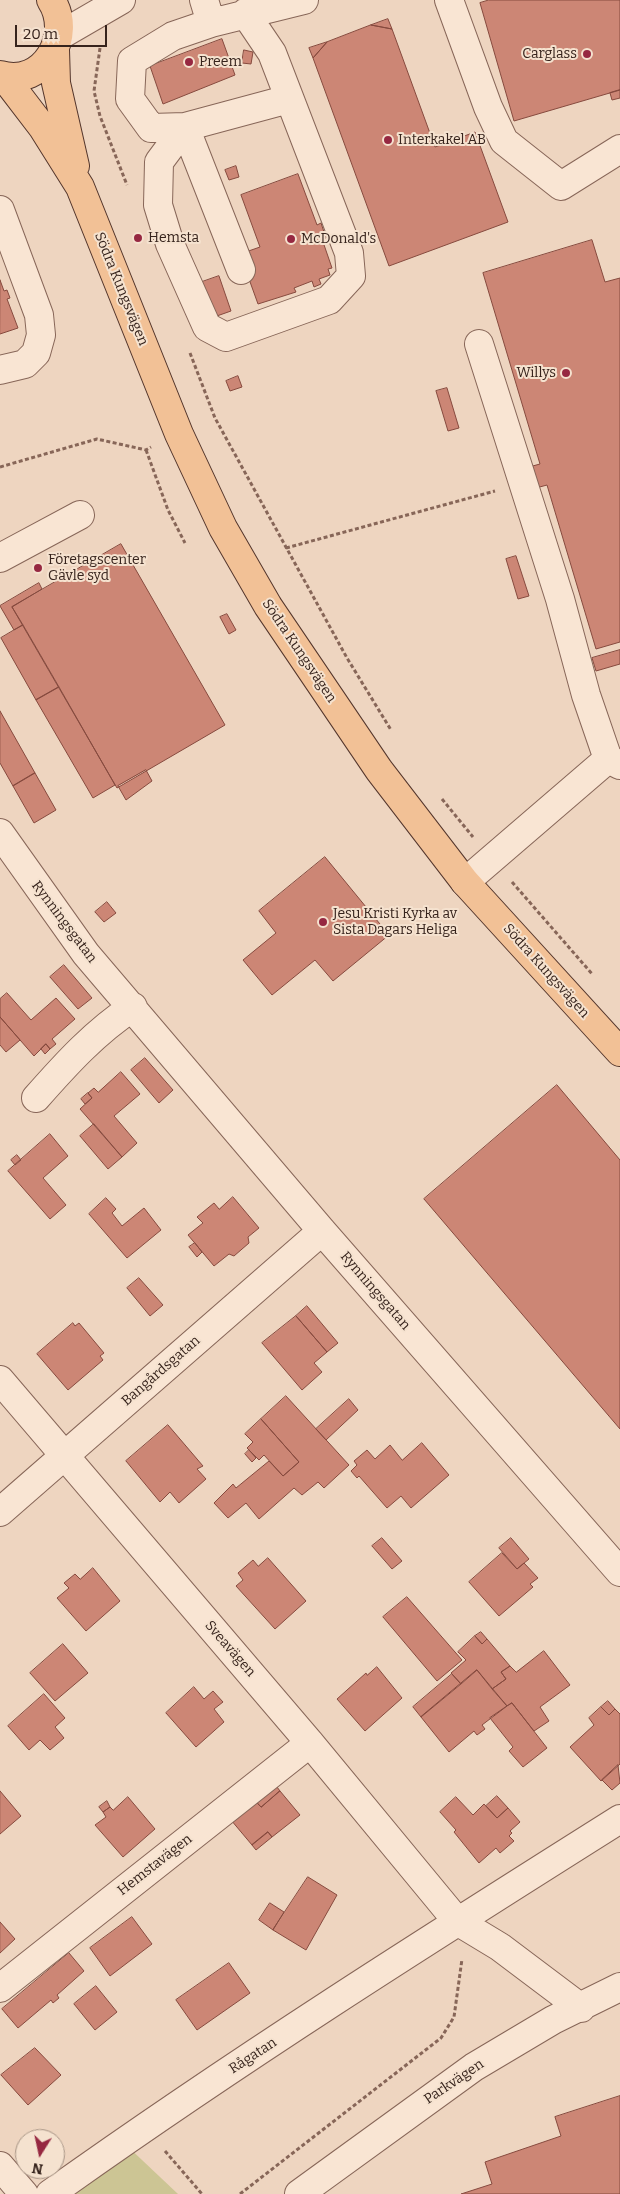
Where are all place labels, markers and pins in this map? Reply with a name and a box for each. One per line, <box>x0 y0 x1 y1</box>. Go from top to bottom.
place label: Carglass <box>522 46 577 62</box>
marker: Carglass <box>581 48 593 60</box>
place label: Preem <box>199 54 242 70</box>
marker: Preem <box>183 56 195 68</box>
place label: Interkakel AB <box>398 132 486 148</box>
marker: Interkakel AB <box>382 134 394 146</box>
place label: Hemsta <box>148 230 199 246</box>
place label: McDonald's <box>301 231 376 247</box>
marker: Hemsta <box>132 232 144 244</box>
marker: McDonald's <box>285 233 297 245</box>
place label: Willys <box>516 365 556 381</box>
marker: Willys <box>560 367 572 379</box>
place label: Företagscenter Gävle syd <box>48 552 146 584</box>
marker: Företagscenter Gävle syd <box>32 562 44 574</box>
place label: Jesu Kristi Kyrka av Sista Dagars Heliga <box>333 906 458 939</box>
marker: Jesu Kristi Kyrka av Sista Dagars Heliga <box>317 916 329 928</box>

